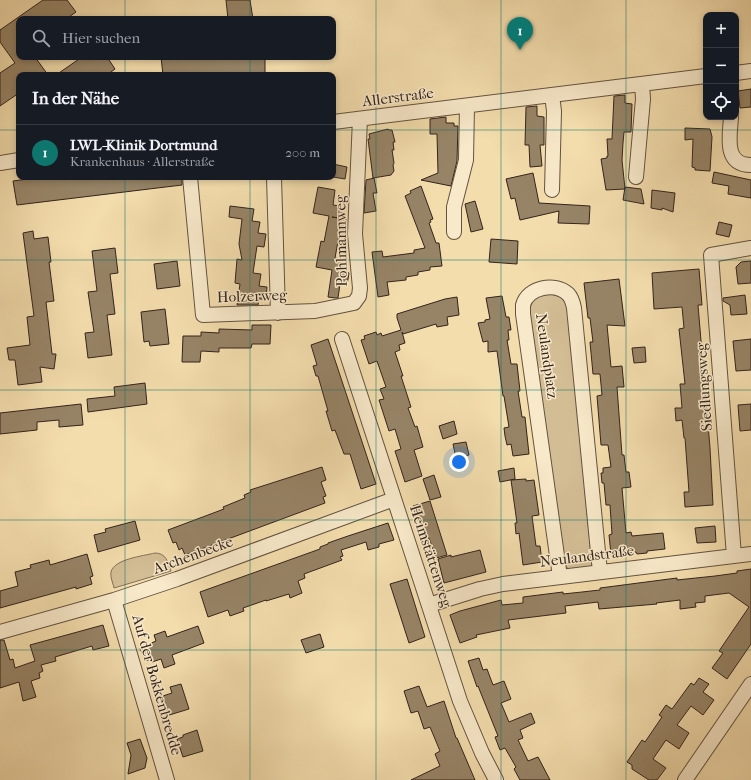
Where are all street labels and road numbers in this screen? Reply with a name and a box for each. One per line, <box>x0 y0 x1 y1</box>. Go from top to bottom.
street label: Allerstraße <box>360 84 435 110</box>
street label: Pohlmannweg <box>331 194 351 287</box>
street label: Holzerweg <box>217 286 288 306</box>
street label: Neulandplatz <box>532 312 562 400</box>
street label: Siedlungsweg <box>692 341 716 432</box>
street label: Heimstättenweg <box>406 502 456 610</box>
street label: Archenbecke <box>150 532 236 578</box>
street label: Neulandstraße <box>539 541 636 571</box>
street label: Auf der Bokkenbredde <box>128 612 186 758</box>

